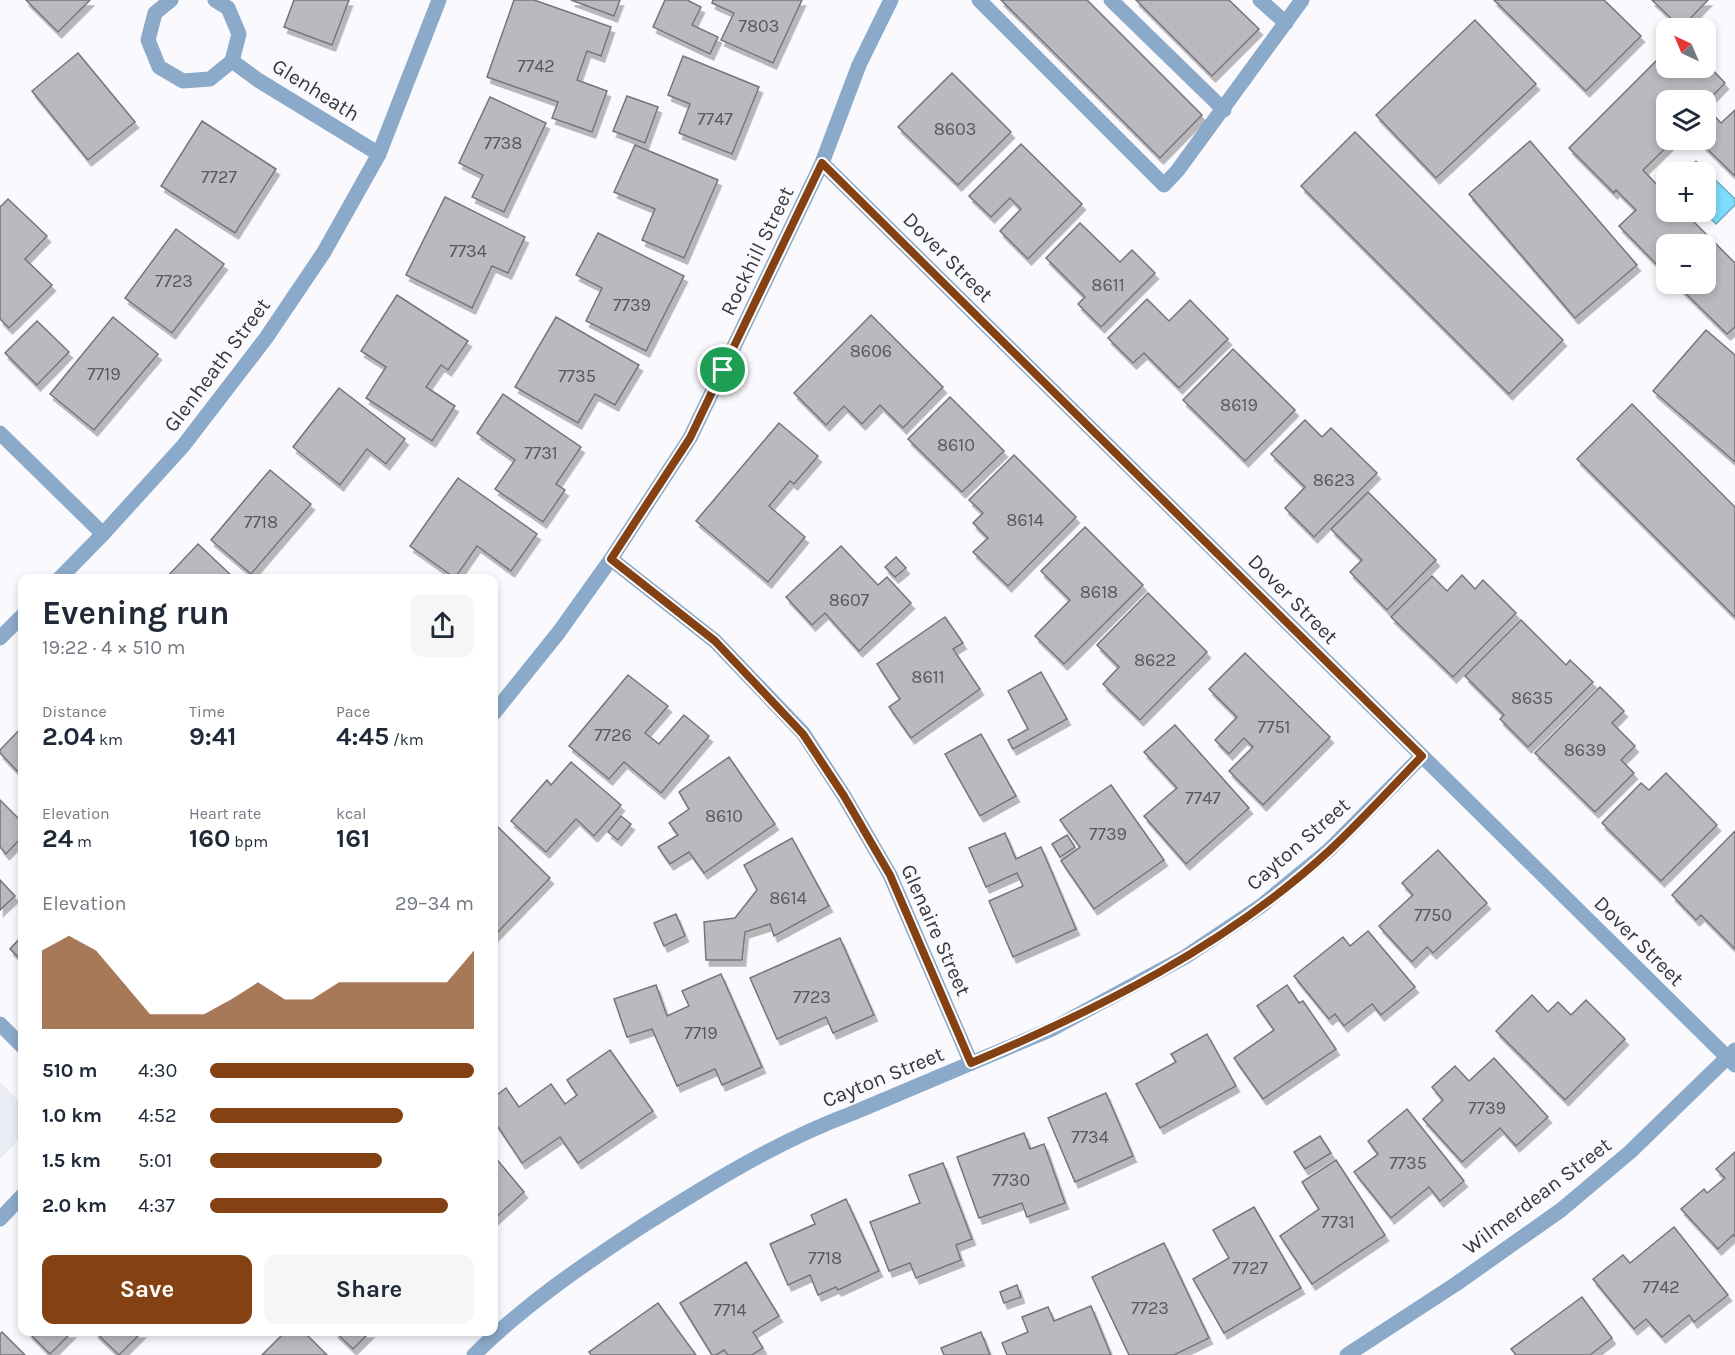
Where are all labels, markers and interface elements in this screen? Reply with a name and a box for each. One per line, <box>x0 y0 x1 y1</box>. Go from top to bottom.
house number: 7803 <box>739 15 779 37</box>
north arrow <box>1656 18 1716 78</box>
map controls <box>1656 18 1716 294</box>
street label: Glenheath <box>268 54 364 126</box>
house number: 7742 <box>517 55 555 77</box>
button: layers <box>1656 90 1716 150</box>
house number: 7747 <box>697 108 733 130</box>
house number: 8603 <box>934 118 976 140</box>
house number: 7738 <box>484 132 522 154</box>
button: + <box>1656 162 1716 222</box>
house number: 7727 <box>201 166 237 188</box>
street label: Rockhill Street <box>715 183 799 319</box>
street label: Dover Street <box>898 207 998 307</box>
button: − <box>1656 234 1716 294</box>
house number: 7734 <box>449 240 487 262</box>
house number: 7723 <box>155 270 193 292</box>
house number: 8611 <box>1091 274 1125 296</box>
street label: Glenheath Street <box>159 293 275 437</box>
house number: 7739 <box>613 294 651 316</box>
house number: 8606 <box>850 340 892 362</box>
pin <box>697 344 748 395</box>
icon: arrive <box>706 353 739 386</box>
house number: 7719 <box>87 363 121 385</box>
house number: 7735 <box>558 365 596 387</box>
house number: 8619 <box>1220 394 1258 416</box>
house number: 8610 <box>937 434 975 456</box>
house number: 7731 <box>524 442 558 464</box>
house number: 8623 <box>1313 469 1355 491</box>
house number: 8614 <box>1006 509 1044 531</box>
house number: 7718 <box>244 511 278 533</box>
street label: Dover Street <box>1243 549 1343 649</box>
house number: 8618 <box>1080 581 1118 603</box>
house number: 8607 <box>829 589 870 611</box>
text: Evening run <box>42 594 230 632</box>
button: share <box>411 594 474 657</box>
text: 19:22 · 4 × 510 m <box>42 636 185 659</box>
house number: 8622 <box>1134 649 1176 671</box>
house number: 8611 <box>911 666 945 688</box>
house number: 8635 <box>1511 687 1553 709</box>
text: Distance <box>42 702 107 721</box>
text: Time <box>189 702 225 721</box>
text: Pace <box>336 702 370 721</box>
house number: 7751 <box>1257 716 1291 738</box>
text: 2.04 <box>42 721 95 752</box>
text: 9:41 <box>189 721 237 752</box>
text: 4:45 <box>336 721 389 752</box>
house number: 7726 <box>594 724 632 746</box>
text: km <box>95 730 123 749</box>
text: /km <box>389 730 424 749</box>
house number: 8639 <box>1564 739 1606 761</box>
house number: 7747 <box>1185 787 1221 809</box>
street label: Cayton Street <box>1241 793 1355 895</box>
text: Elevation <box>42 804 110 823</box>
text: Heart rate <box>189 804 261 823</box>
text: kcal <box>336 804 367 823</box>
house number: 8610 <box>705 805 743 827</box>
text: 24 <box>42 823 73 854</box>
text: 160 <box>189 823 231 854</box>
text: 161 <box>336 823 370 854</box>
house number: 7739 <box>1089 823 1127 845</box>
text: m <box>73 832 92 851</box>
text: bpm <box>231 832 268 851</box>
street label: Glenaire Street <box>896 860 976 1000</box>
house number: 8614 <box>769 887 807 909</box>
street label: Dover Street <box>1589 891 1689 991</box>
text: Elevation <box>42 892 127 915</box>
text: 29–34 m <box>395 892 474 915</box>
house number: 7750 <box>1414 904 1452 926</box>
house number: 7723 <box>793 986 831 1008</box>
house number: 7719 <box>684 1022 718 1044</box>
street label: Cayton Street <box>819 1042 947 1112</box>
text: 510 m <box>42 1059 97 1082</box>
text: 4:30 <box>138 1059 177 1082</box>
house number: 7739 <box>1468 1097 1506 1119</box>
text: 1.0 km <box>42 1104 102 1127</box>
text: 4:52 <box>138 1104 177 1127</box>
house number: 7734 <box>1071 1126 1109 1148</box>
street label: Wilmerdean Street <box>1458 1132 1616 1259</box>
text: 1.5 km <box>42 1149 101 1172</box>
text: 5:01 <box>138 1149 172 1172</box>
house number: 7735 <box>1389 1152 1427 1174</box>
house number: 7730 <box>992 1169 1030 1191</box>
text: 2.0 km <box>42 1194 107 1217</box>
text: 4:37 <box>138 1194 175 1217</box>
house number: 7731 <box>1321 1211 1355 1233</box>
house number: 7718 <box>808 1247 842 1269</box>
button: Save <box>42 1255 252 1324</box>
button: Share <box>264 1255 474 1324</box>
house number: 7727 <box>1232 1257 1268 1279</box>
house number: 7742 <box>1642 1276 1680 1298</box>
house number: 7723 <box>1131 1297 1169 1319</box>
house number: 7714 <box>714 1299 746 1321</box>

